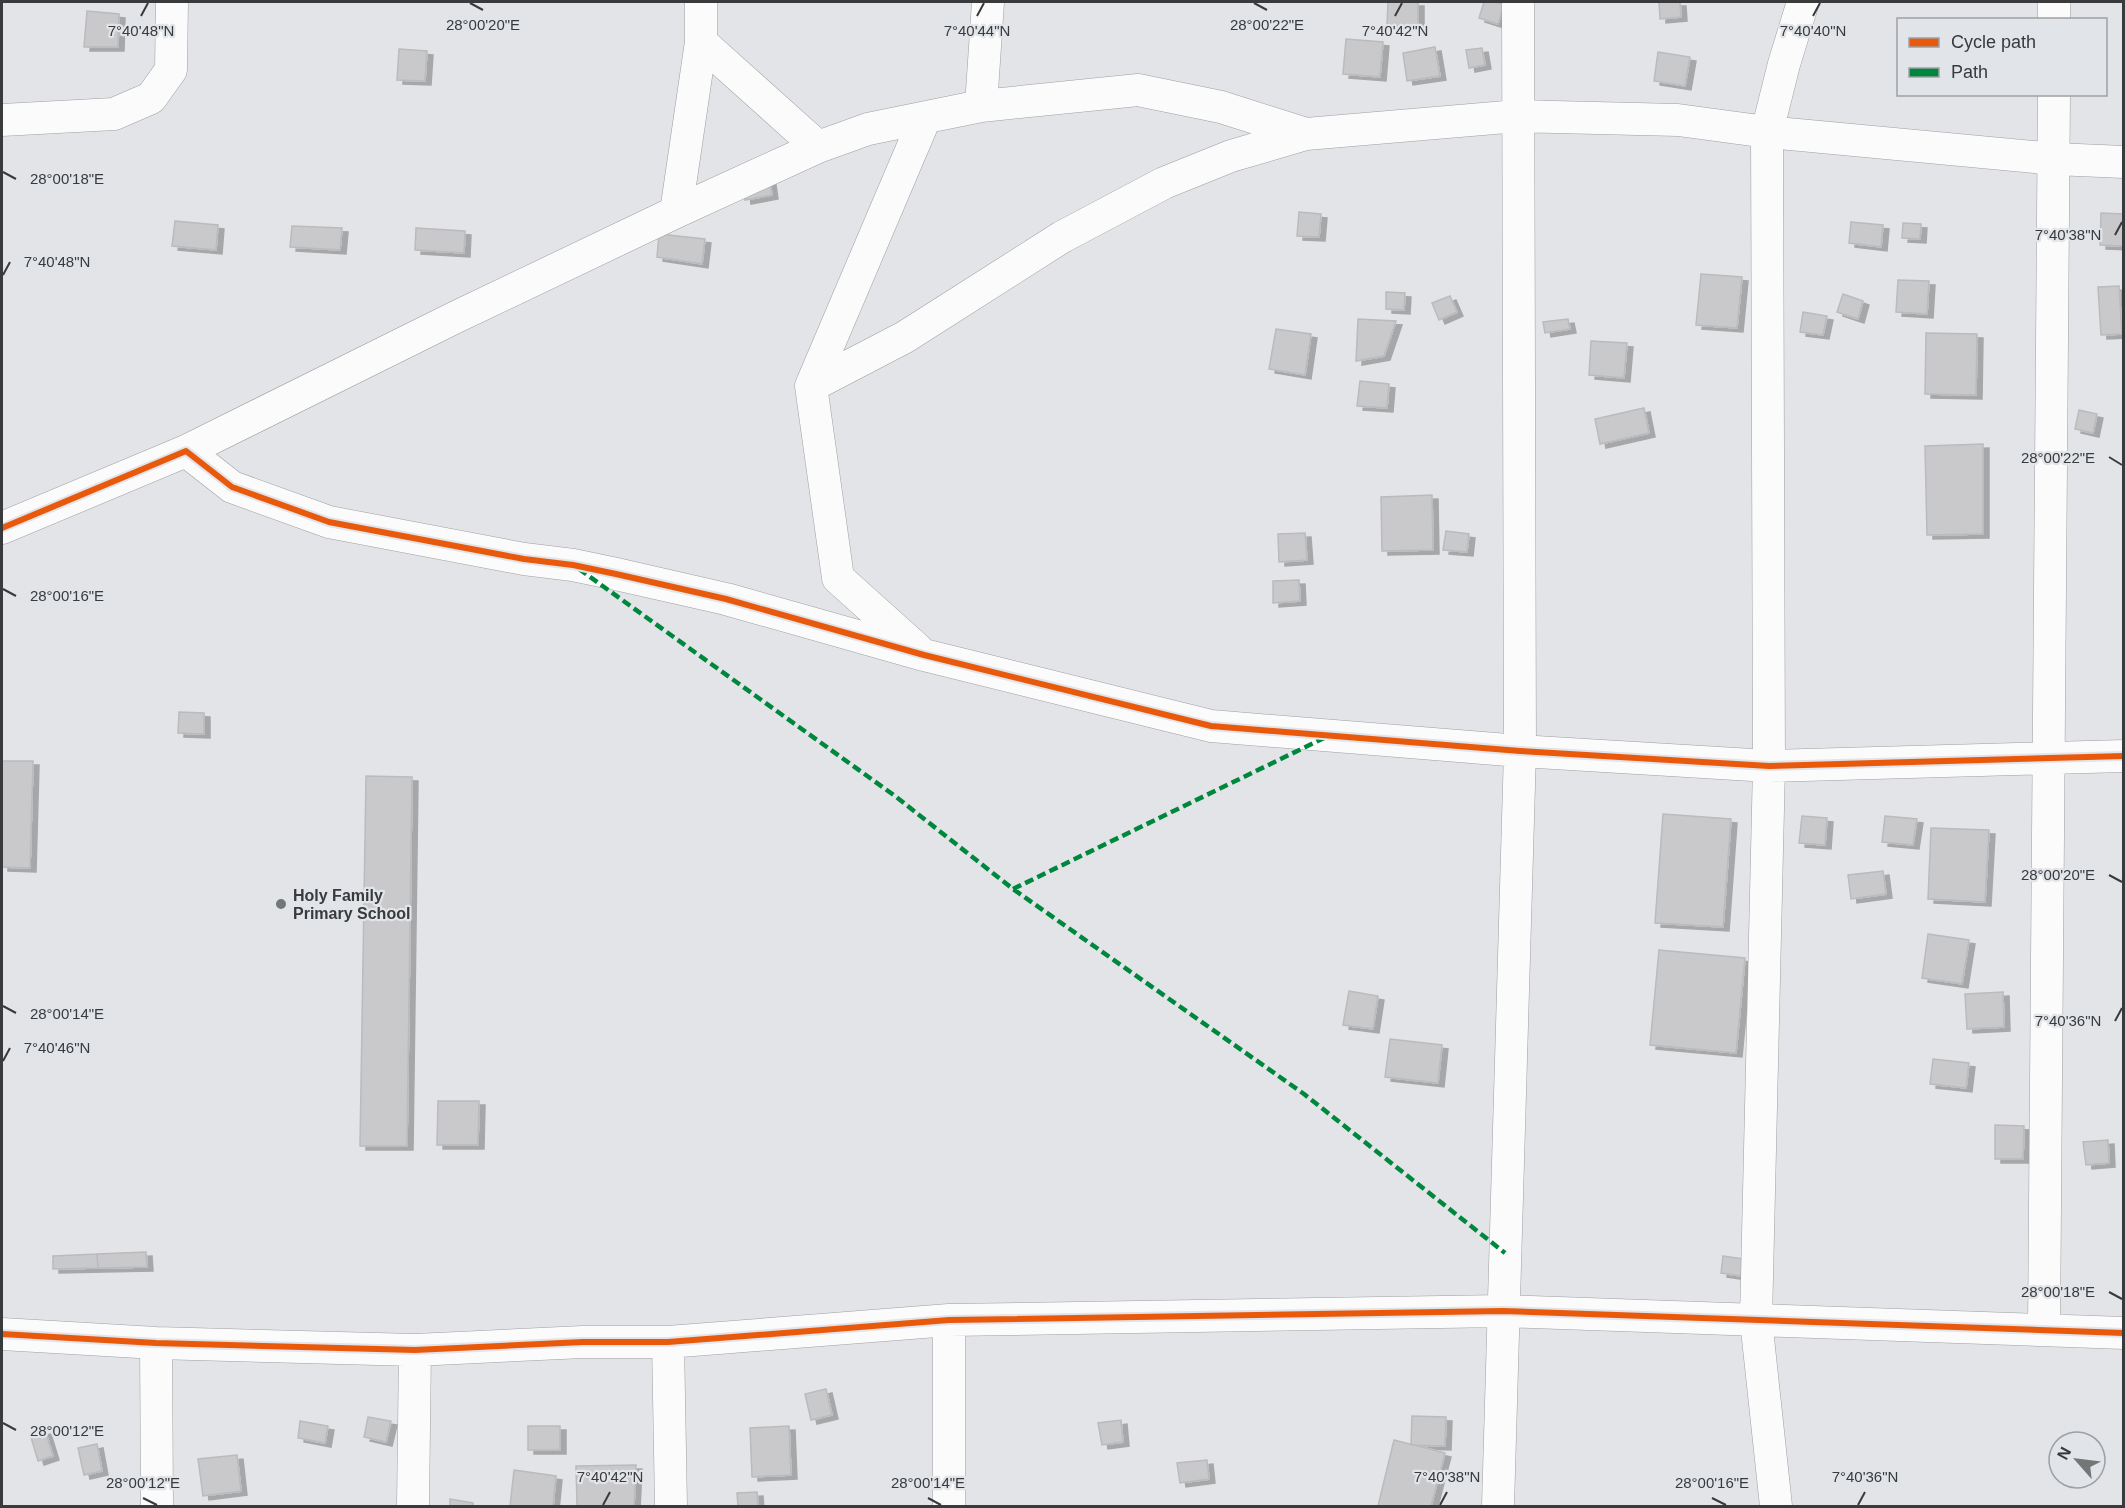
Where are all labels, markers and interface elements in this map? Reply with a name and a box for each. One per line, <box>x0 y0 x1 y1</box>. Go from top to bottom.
text: 28°00'20"E <box>446 16 520 33</box>
text: 28°00'22"E <box>1230 16 1304 33</box>
legend <box>1897 18 2107 96</box>
text: 7°40'48"N <box>108 22 174 39</box>
text: 7°40'44"N <box>944 22 1010 39</box>
text: 7°40'42"N <box>1362 22 1428 39</box>
text: 7°40'40"N <box>1780 22 1846 39</box>
text: Cycle path <box>1951 32 2036 52</box>
text: Path <box>1951 62 1988 82</box>
text: 28°00'18"E <box>30 170 104 187</box>
text: 7°40'38"N <box>2035 226 2101 243</box>
text: 7°40'48"N <box>24 253 90 270</box>
text: 28°00'22"E <box>2021 449 2095 466</box>
text: 28°00'16"E <box>30 587 104 604</box>
text: 28°00'20"E <box>2021 866 2095 883</box>
place label: Holy Family Primary School <box>293 887 410 922</box>
marker: Holy Family Primary School <box>274 897 288 911</box>
text: 28°00'14"E <box>30 1005 104 1022</box>
text: 7°40'36"N <box>2035 1012 2101 1029</box>
text: 7°40'46"N <box>24 1039 90 1056</box>
text: 28°00'18"E <box>2021 1283 2095 1300</box>
text: 28°00'12"E <box>30 1422 104 1439</box>
north arrow <box>2047 1430 2107 1490</box>
text: N <box>2054 1444 2074 1462</box>
text: 7°40'42"N <box>577 1468 643 1485</box>
text: 7°40'38"N <box>1414 1468 1480 1485</box>
text: 7°40'36"N <box>1832 1468 1898 1485</box>
text: 28°00'12"E <box>106 1474 180 1491</box>
text: 28°00'14"E <box>891 1474 965 1491</box>
text: 28°00'16"E <box>1675 1474 1749 1491</box>

